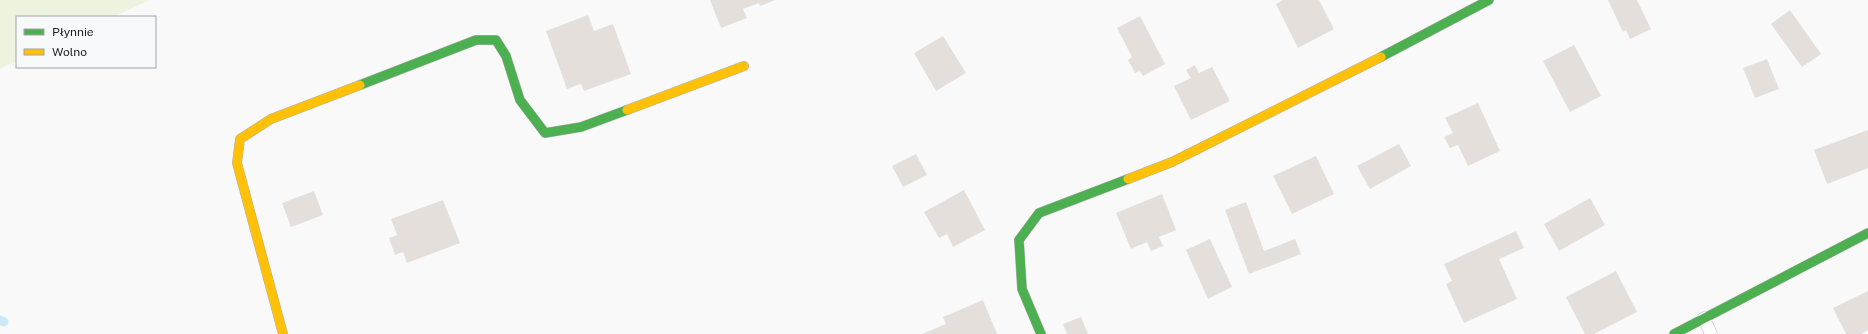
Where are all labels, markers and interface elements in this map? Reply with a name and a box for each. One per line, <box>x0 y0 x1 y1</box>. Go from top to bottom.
legend <box>16 16 156 68</box>
text: Płynnie <box>52 25 94 39</box>
text: Wolno <box>52 45 87 59</box>

